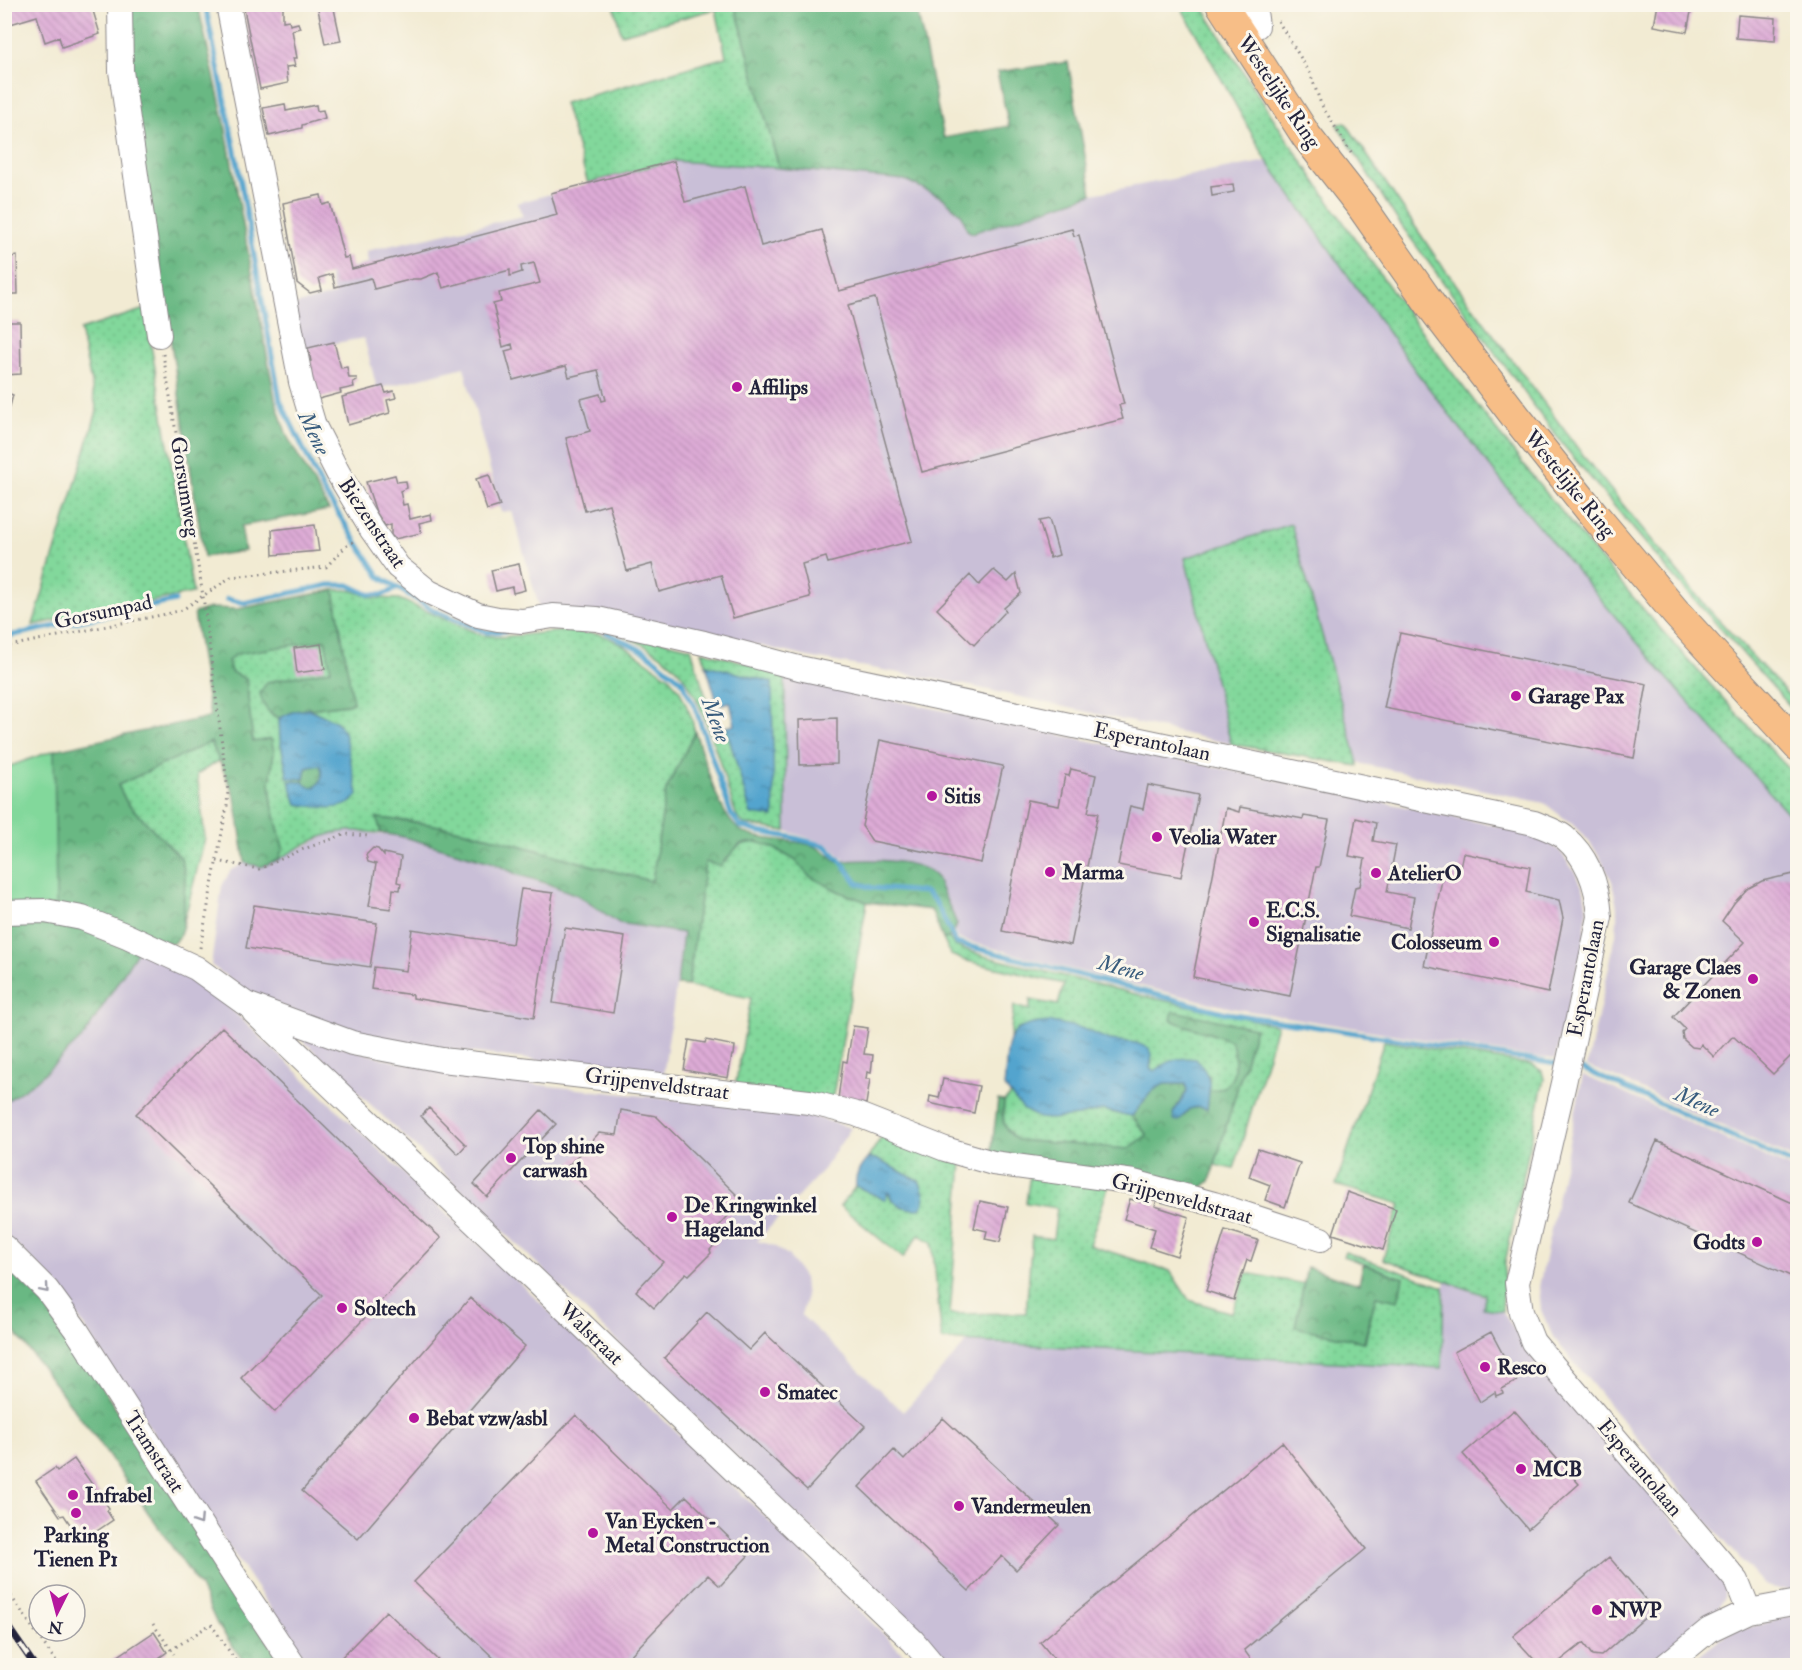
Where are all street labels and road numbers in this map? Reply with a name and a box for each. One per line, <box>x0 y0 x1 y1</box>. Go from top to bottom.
street label: Westelijke Ring <box>1230 29 1327 155</box>
street label: Westelijke Ring <box>1518 424 1622 544</box>
street label: Gorsumweg <box>164 435 206 540</box>
street label: Biezenstraat <box>332 473 412 574</box>
street label: Gorsumpad <box>52 588 155 636</box>
street label: Esperantolaan <box>1091 716 1213 768</box>
street label: Esperantolaan <box>1561 917 1611 1039</box>
street label: Grijpenveldstraat <box>583 1062 731 1106</box>
street label: Grijpenveldstraat <box>1108 1167 1256 1231</box>
street label: Walstraat <box>552 1296 629 1371</box>
street label: Tramstraat <box>118 1406 190 1498</box>
street label: Esperantolaan <box>1591 1414 1689 1522</box>

